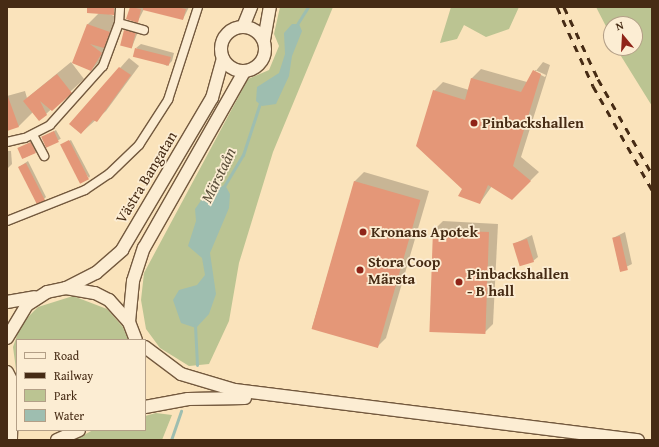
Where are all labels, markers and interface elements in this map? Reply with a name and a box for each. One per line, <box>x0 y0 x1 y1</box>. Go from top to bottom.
north arrow <box>603 16 643 56</box>
text: N <box>614 17 626 34</box>
place label: Pinbackshallen <box>482 114 584 132</box>
marker: Pinbackshallen <box>469 118 479 128</box>
street label: Västra Bangatan <box>112 128 180 226</box>
water label: Märstaån <box>196 144 240 206</box>
place label: Kronans Apotek <box>371 223 478 241</box>
marker: Kronans Apotek <box>358 227 368 237</box>
place label: Stora Coop Märsta <box>368 252 440 287</box>
place label: Pinbackshallen - B hall <box>467 264 569 299</box>
marker: Stora Coop Märsta <box>355 265 365 275</box>
marker: Pinbackshallen - B hall <box>454 277 464 287</box>
legend <box>16 339 146 431</box>
text: Road <box>54 347 79 364</box>
text: Railway <box>54 367 93 384</box>
text: Park <box>54 387 77 404</box>
text: Water <box>54 407 84 424</box>

